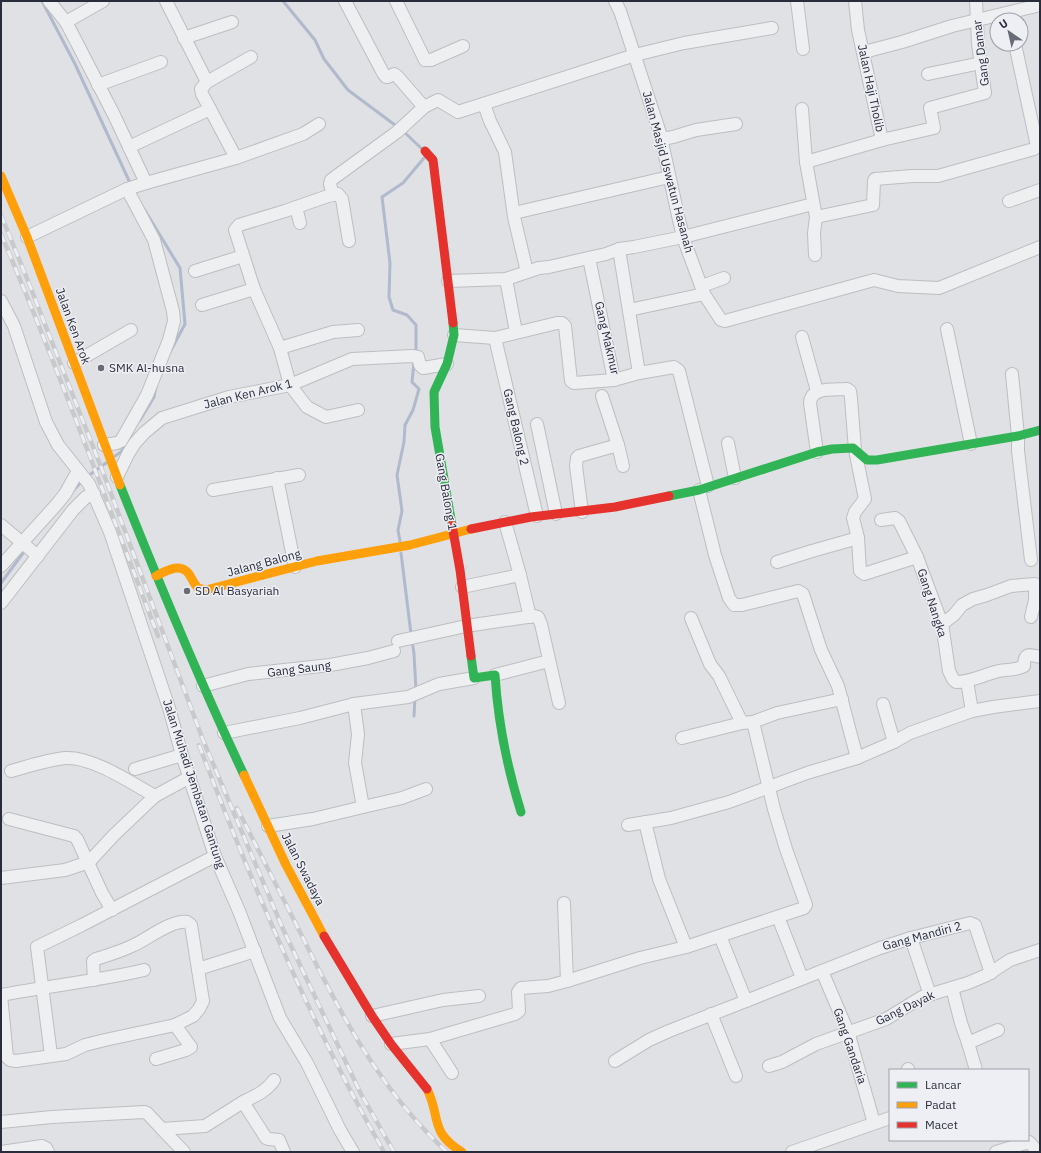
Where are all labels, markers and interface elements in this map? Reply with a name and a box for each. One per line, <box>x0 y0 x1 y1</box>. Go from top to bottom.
north arrow <box>989 12 1029 52</box>
text: U <box>996 16 1010 32</box>
street label: Gang Damar <box>969 19 992 87</box>
street label: Jalan Haji Tholib <box>855 43 888 133</box>
street label: Jalan Masjid Uswatun Hasanah <box>640 89 697 254</box>
street label: Jalan Ken Arok <box>53 285 95 367</box>
street label: Gang Makmur <box>592 300 623 377</box>
place label: SMK Al-husna <box>109 360 185 375</box>
marker: SMK Al-husna <box>96 363 106 373</box>
street label: Jalan Ken Arok 1 <box>202 375 294 412</box>
street label: Gang Balong 2 <box>500 387 533 467</box>
street label: Gang Balong 1 <box>432 452 461 532</box>
street label: Jalang Balong <box>225 545 303 580</box>
street label: Gang Nangka <box>914 567 951 640</box>
place label: SD Al Basyariah <box>195 583 279 598</box>
marker: SD Al Basyariah <box>182 586 192 596</box>
street label: Gang Saung <box>266 657 332 680</box>
street label: Jalan Muhadi Jembatan Gantung <box>160 697 229 871</box>
street label: Jalan Swadaya <box>279 830 329 908</box>
street label: Gang Mandiri 2 <box>881 918 963 953</box>
street label: Gang Dayak <box>873 987 937 1028</box>
street label: Gang Gandaria <box>830 1006 871 1086</box>
legend <box>889 1069 1029 1141</box>
text: Lancar <box>925 1077 962 1092</box>
text: Padat <box>925 1097 956 1112</box>
text: Macet <box>925 1117 958 1132</box>

